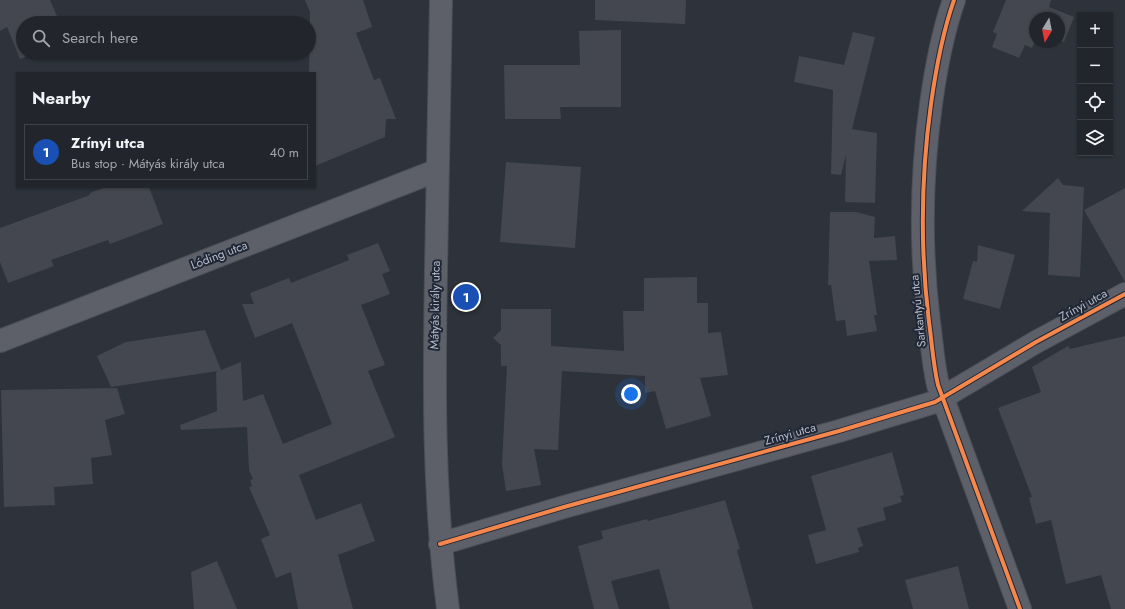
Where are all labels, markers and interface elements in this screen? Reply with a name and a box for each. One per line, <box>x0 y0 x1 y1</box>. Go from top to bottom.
north arrow <box>1029 12 1065 48</box>
map controls <box>1077 12 1113 156</box>
button: + <box>1077 12 1113 48</box>
search box <box>16 16 316 60</box>
icon: search <box>30 27 52 49</box>
text: Search here <box>62 27 138 49</box>
button: − <box>1077 48 1113 84</box>
button: locate <box>1077 84 1113 120</box>
text: Nearby <box>32 86 90 110</box>
button: layers <box>1077 120 1113 156</box>
text: Zrínyi utca <box>71 132 145 154</box>
text: 1 <box>43 143 49 162</box>
text: 40 m <box>270 143 299 162</box>
text: Bus stop · Mátyás király utca <box>71 154 225 173</box>
street label: Lóding utca <box>188 236 250 274</box>
street label: Mátyás király utca <box>425 260 445 349</box>
street label: Sarkantyú utca <box>905 274 931 348</box>
pin: 1 <box>453 282 479 312</box>
street label: Zrínyi utca <box>1056 284 1111 326</box>
your location <box>621 384 641 404</box>
street label: Zrínyi utca <box>762 418 818 450</box>

